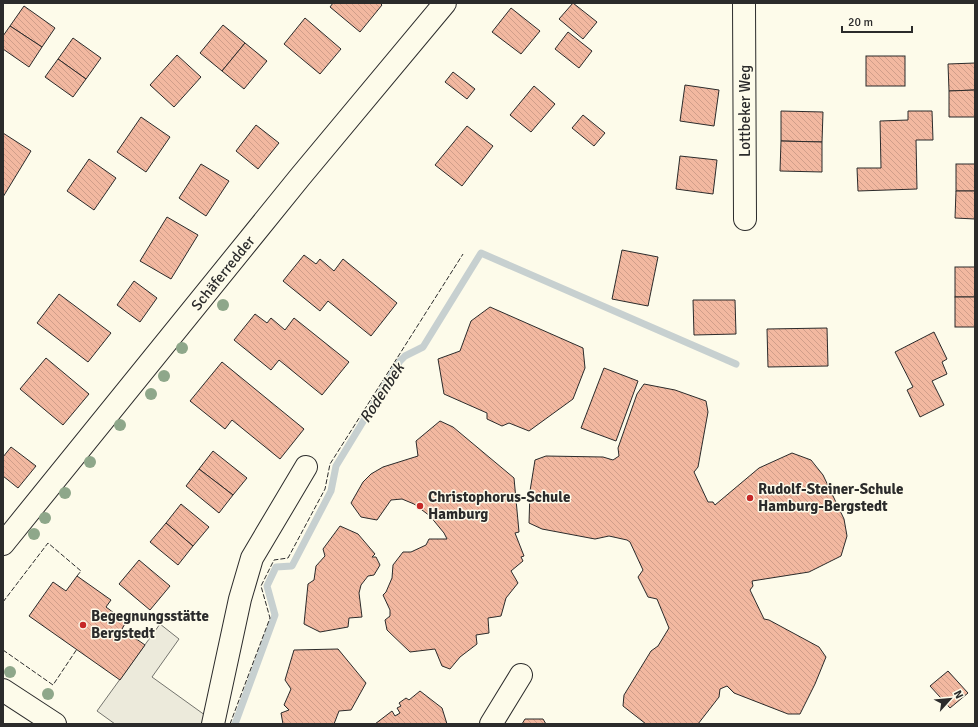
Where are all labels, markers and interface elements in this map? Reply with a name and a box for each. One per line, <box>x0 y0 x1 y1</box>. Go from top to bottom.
scale bar <box>842 8 912 34</box>
text: 20 m <box>848 15 873 30</box>
street label: Lottbeker Weg <box>736 65 754 157</box>
street label: Schäferredder <box>187 232 259 314</box>
water label: Rodenbek <box>355 358 410 427</box>
place label: Rudolf-Steiner-Schule Hamburg-Bergstedt <box>758 480 904 515</box>
place label: Christophorus-Schule Hamburg <box>428 488 570 523</box>
marker: Rudolf-Steiner-Schule Hamburg-Bergstedt <box>745 493 755 503</box>
marker: Christophorus-Schule Hamburg <box>415 501 425 511</box>
place label: Begegnungsstätte Bergstedt <box>91 607 209 642</box>
marker: Begegnungsstätte Bergstedt <box>78 620 88 630</box>
north arrow <box>930 679 970 719</box>
text: N <box>951 688 966 701</box>

